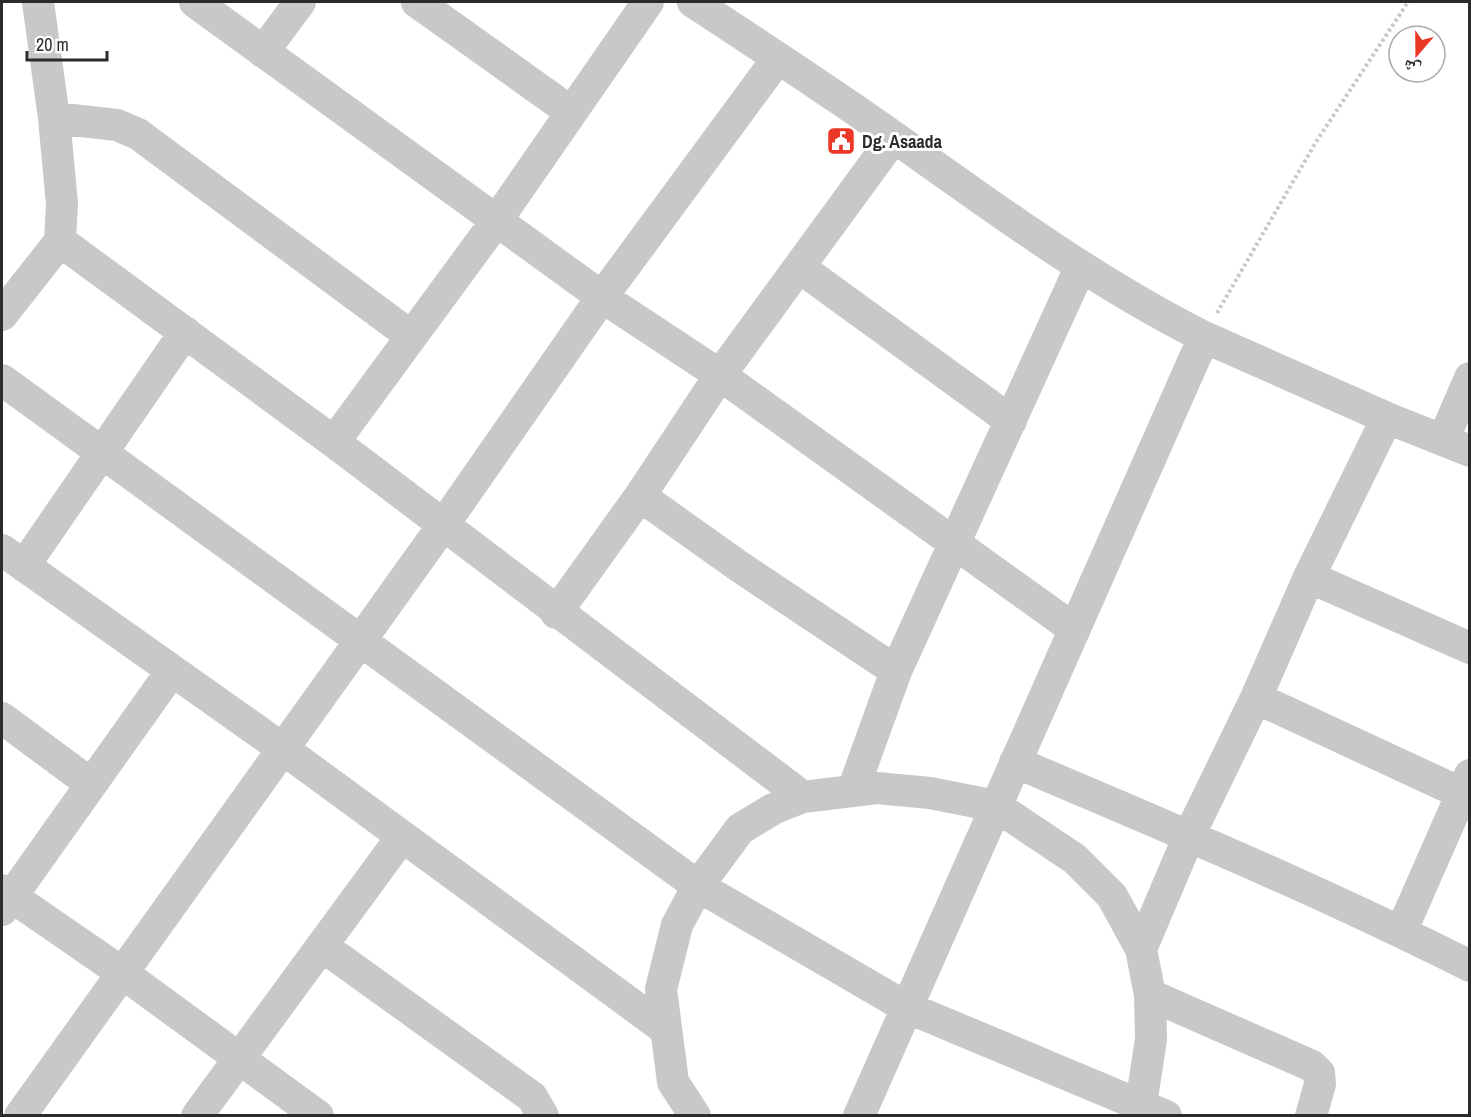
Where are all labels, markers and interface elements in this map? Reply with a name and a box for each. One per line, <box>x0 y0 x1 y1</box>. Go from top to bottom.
scale bar <box>27 24 106 62</box>
north arrow <box>1387 24 1447 84</box>
text: 20 m <box>36 32 69 57</box>
text: ش <box>1400 55 1424 81</box>
public building icon: Dg. Asaada <box>825 125 857 157</box>
place label: Dg. Asaada <box>862 129 943 154</box>

